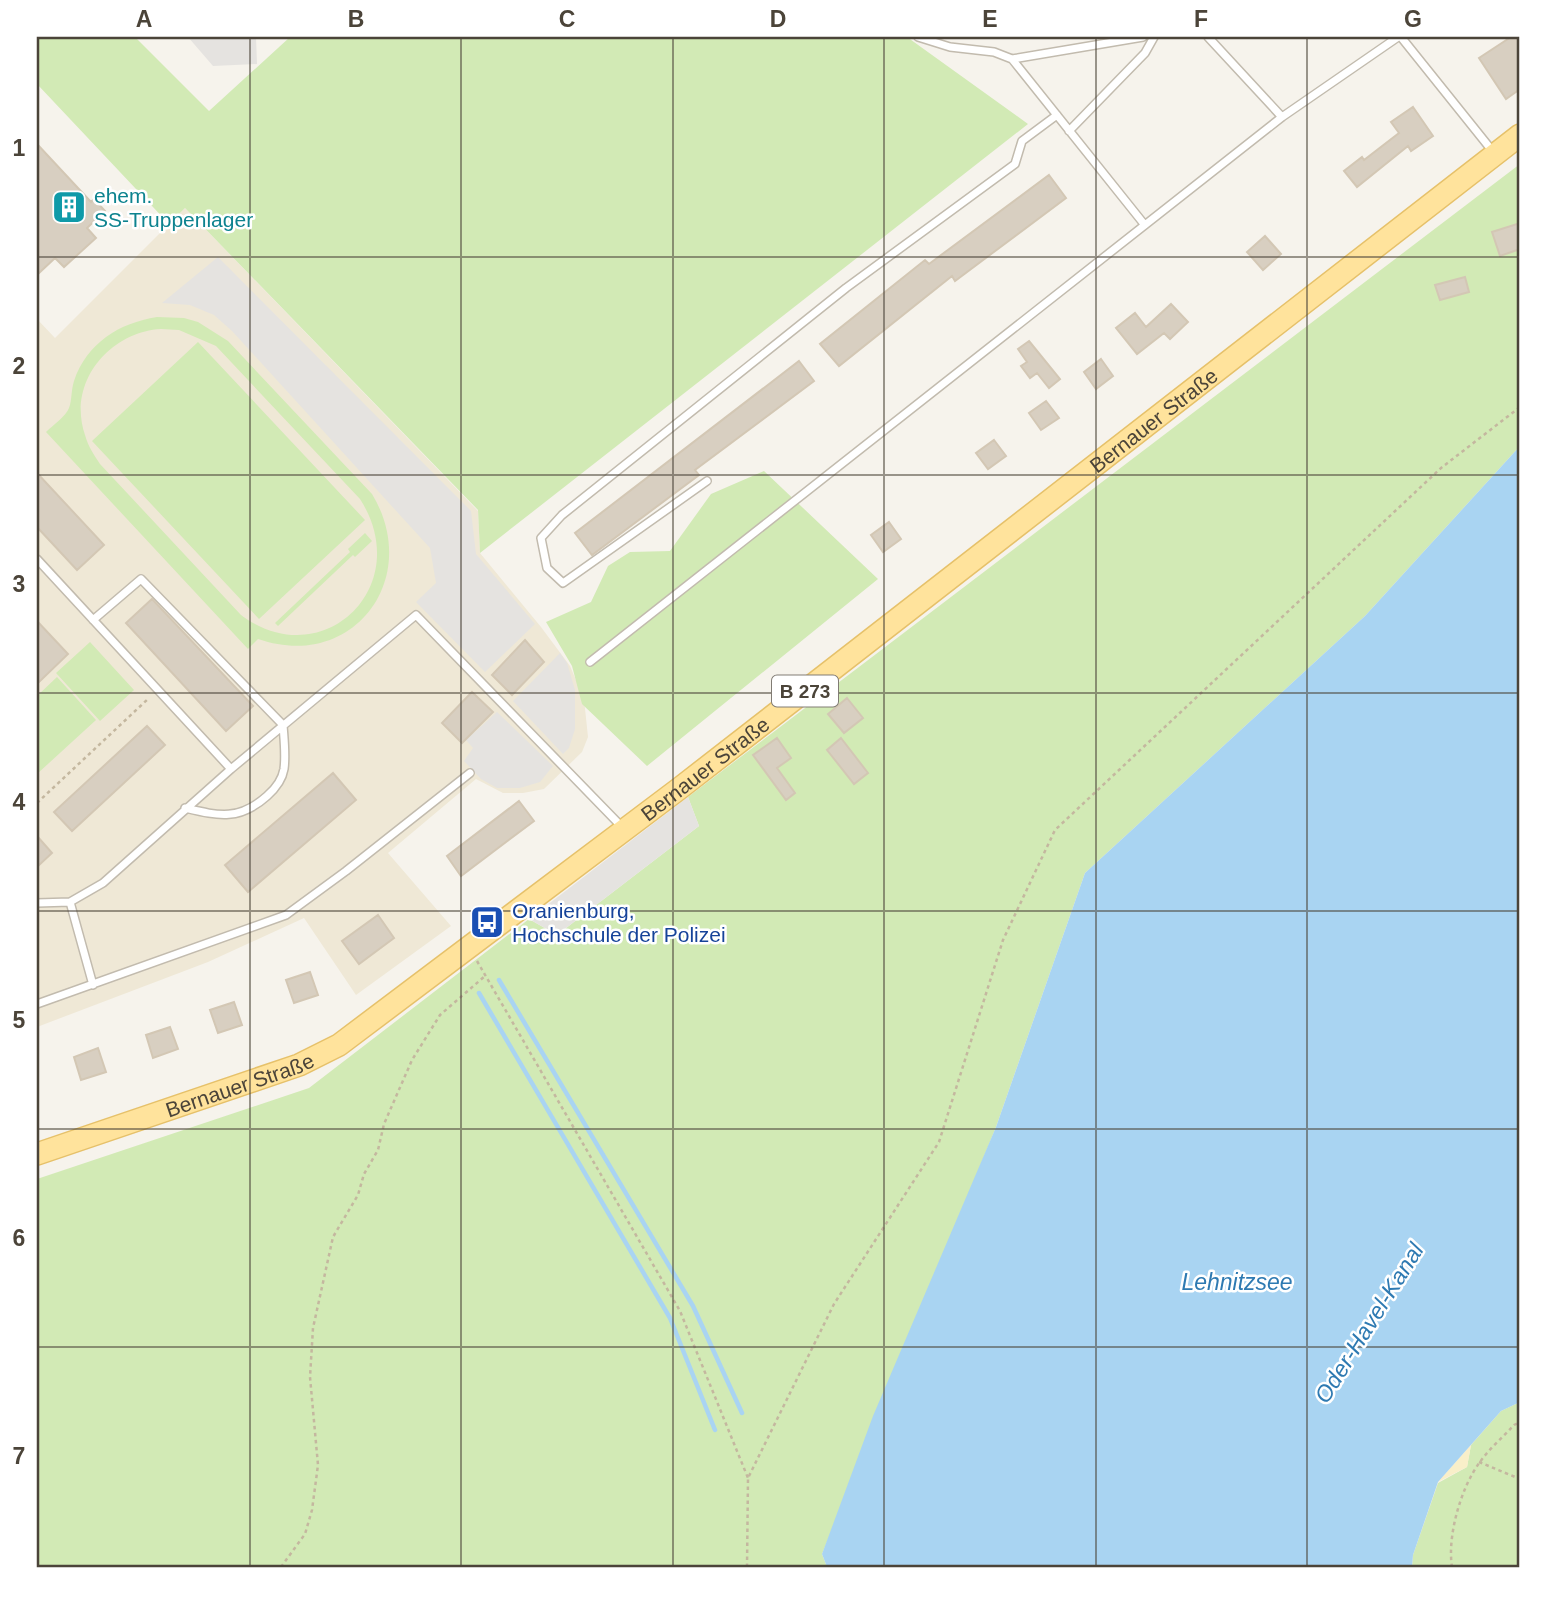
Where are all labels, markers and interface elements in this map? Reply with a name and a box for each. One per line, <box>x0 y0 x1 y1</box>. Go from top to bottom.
text: A <box>136 6 152 32</box>
text: B <box>348 6 364 32</box>
text: C <box>559 6 575 32</box>
text: D <box>770 6 786 32</box>
text: E <box>982 6 998 32</box>
text: F <box>1194 6 1208 32</box>
text: G <box>1404 6 1422 32</box>
text: 1 <box>13 135 26 161</box>
place label: ehem. SS-Truppenlager <box>94 184 253 231</box>
building icon: ehem. SS-Truppenlager <box>50 188 88 226</box>
text: 2 <box>13 353 25 379</box>
street label: Bernauer Straße <box>1085 363 1222 477</box>
text: 3 <box>13 571 25 597</box>
road number: B 273 <box>772 676 838 706</box>
street label: Bernauer Straße <box>636 712 773 825</box>
text: 4 <box>13 789 26 815</box>
place label: Oranienburg, Hochschule der Polizei <box>512 899 726 946</box>
bus stop icon: Oranienburg, Hochschule der Polizei <box>468 903 506 941</box>
text: 5 <box>13 1007 26 1033</box>
street label: Bernauer Straße <box>162 1048 318 1121</box>
text: 6 <box>13 1225 25 1251</box>
water label: Oder-Havel-Kanal <box>1309 1237 1429 1408</box>
water label: Lehnitzsee <box>1181 1269 1293 1295</box>
text: 7 <box>13 1443 25 1469</box>

